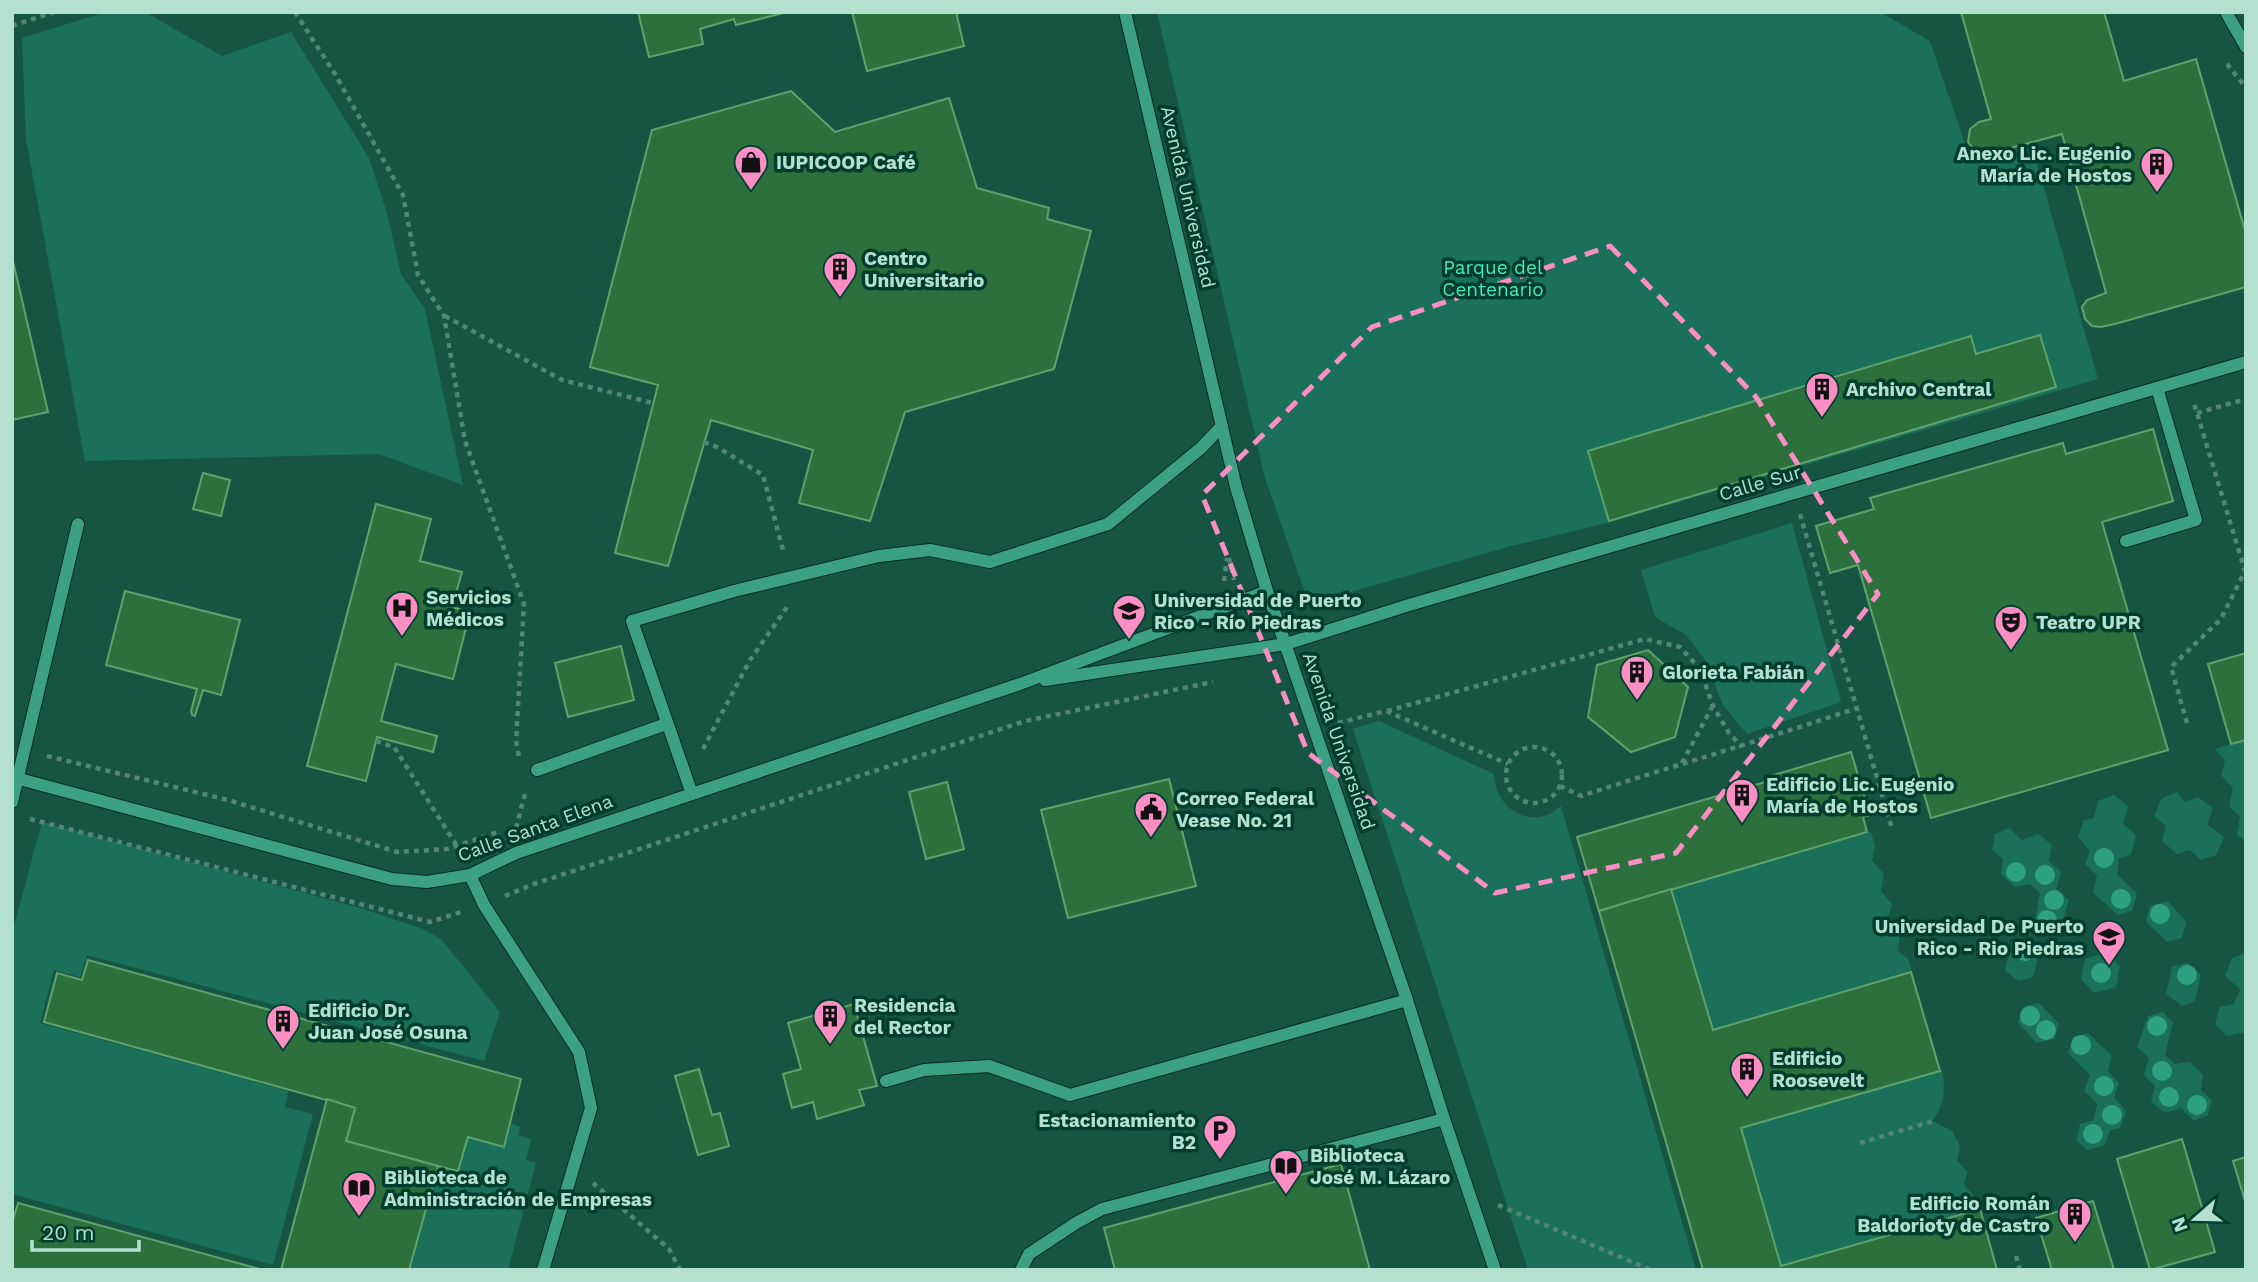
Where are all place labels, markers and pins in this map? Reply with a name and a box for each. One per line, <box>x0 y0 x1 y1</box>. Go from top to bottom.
place label: Anexo Lic. Eugenio María de Hostos <box>1957 142 2132 187</box>
shop icon: IUPICOOP Café <box>732 143 770 192</box>
building icon: Anexo Lic. Eugenio María de Hostos <box>2138 145 2176 194</box>
place label: IUPICOOP Café <box>776 151 916 174</box>
place label: Centro Universitario <box>864 247 984 292</box>
building icon: Centro Universitario <box>821 250 859 299</box>
building icon: Archivo Central <box>1803 370 1841 419</box>
place label: Archivo Central <box>1846 378 1992 401</box>
place label: Servicios Médicos <box>426 586 511 631</box>
hospital icon: Servicios Médicos <box>383 589 421 638</box>
place label: Universidad de Puerto Rico - Río Piedras <box>1154 589 1362 634</box>
school or university icon: Universidad de Puerto Rico - Río Piedras <box>1110 592 1148 641</box>
theatre icon: Teatro UPR <box>1992 603 2030 652</box>
place label: Teatro UPR <box>2036 611 2141 634</box>
building icon: Glorieta Fabián <box>1618 653 1656 702</box>
place label: Glorieta Fabián <box>1662 661 1805 684</box>
place label: Edificio Lic. Eugenio María de Hostos <box>1766 773 1954 818</box>
building icon: Edificio Lic. Eugenio María de Hostos <box>1723 776 1761 825</box>
place label: Correo Federal Vease No. 21 <box>1176 787 1315 832</box>
public building icon: Correo Federal Vease No. 21 <box>1132 790 1170 839</box>
place label: Universidad De Puerto Rico - Rio Piedras <box>1875 915 2084 960</box>
school or university icon: Universidad De Puerto Rico - Rio Piedras <box>2090 918 2128 967</box>
place label: Residencia del Rector <box>854 994 956 1039</box>
building icon: Residencia del Rector <box>811 997 849 1046</box>
place label: Edificio Dr. Juan José Osuna <box>308 999 468 1044</box>
building icon: Edificio Dr. Juan José Osuna <box>264 1002 302 1051</box>
place label: Edificio Roosevelt <box>1772 1047 1865 1092</box>
building icon: Edificio Roosevelt <box>1728 1050 1766 1099</box>
place label: Estacionamiento B2 <box>1038 1109 1196 1154</box>
parking icon: Estacionamiento B2 <box>1201 1112 1239 1161</box>
place label: Biblioteca José M. Lázaro <box>1310 1144 1450 1189</box>
library icon: Biblioteca José M. Lázaro <box>1267 1147 1305 1196</box>
place label: Biblioteca de Administración de Empresas <box>384 1166 652 1211</box>
library icon: Biblioteca de Administración de Empresas <box>340 1169 378 1218</box>
place label: Edificio Román Baldorioty de Castro <box>1857 1192 2050 1237</box>
building icon: Edificio Román Baldorioty de Castro <box>2056 1195 2094 1244</box>

